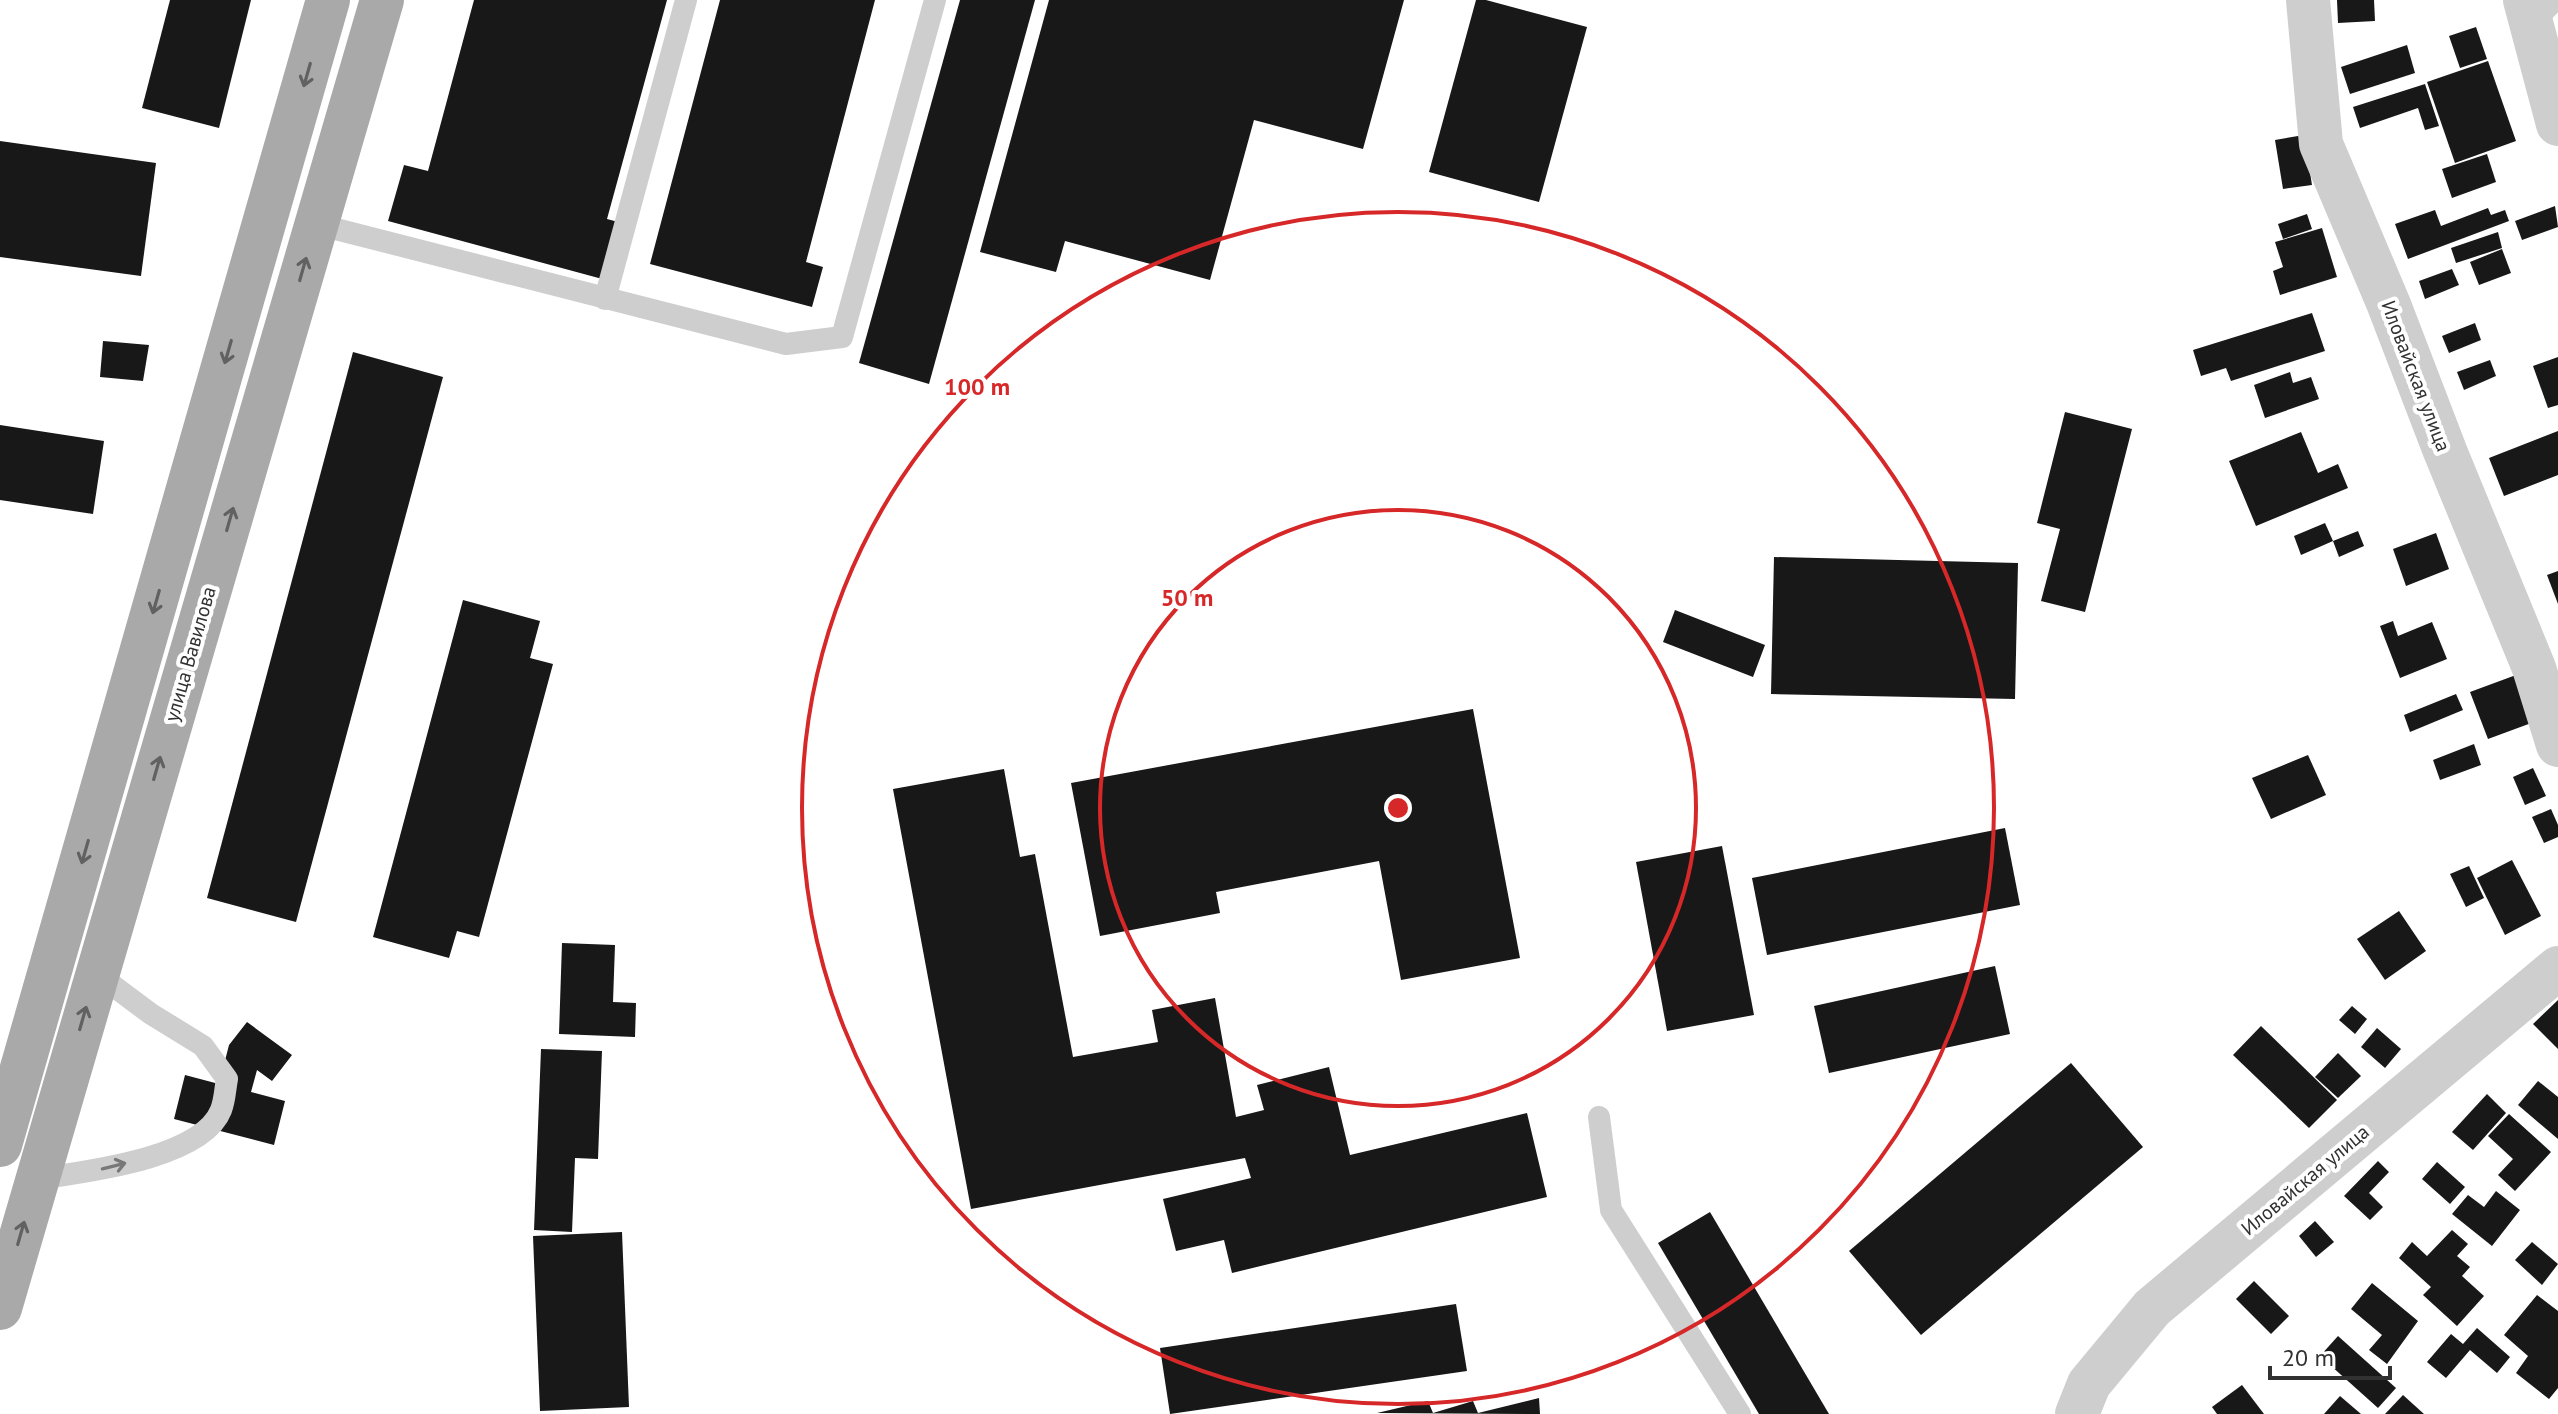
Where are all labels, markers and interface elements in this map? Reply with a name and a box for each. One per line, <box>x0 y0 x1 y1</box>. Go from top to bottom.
one-way arrow <box>298 62 313 87</box>
one-way arrow <box>296 257 311 283</box>
street label: Иловайская улица <box>2375 297 2457 455</box>
one-way arrow <box>219 338 234 364</box>
text: 100 m <box>944 371 1010 402</box>
one-way arrow <box>223 506 238 532</box>
text: 50 m <box>1161 582 1213 613</box>
street label: улица Вавилова <box>158 583 222 725</box>
one-way arrow <box>148 588 163 614</box>
one-way arrow <box>150 756 165 782</box>
centre of rings <box>1384 794 1412 822</box>
one-way arrow <box>77 838 92 864</box>
one-way arrow <box>76 1005 91 1031</box>
street label: Иловайская улица <box>2236 1119 2374 1241</box>
one-way arrow <box>100 1158 126 1173</box>
one-way arrow <box>15 1221 30 1246</box>
scale bar <box>2270 1330 2390 1380</box>
text: 20 m <box>2282 1342 2334 1373</box>

